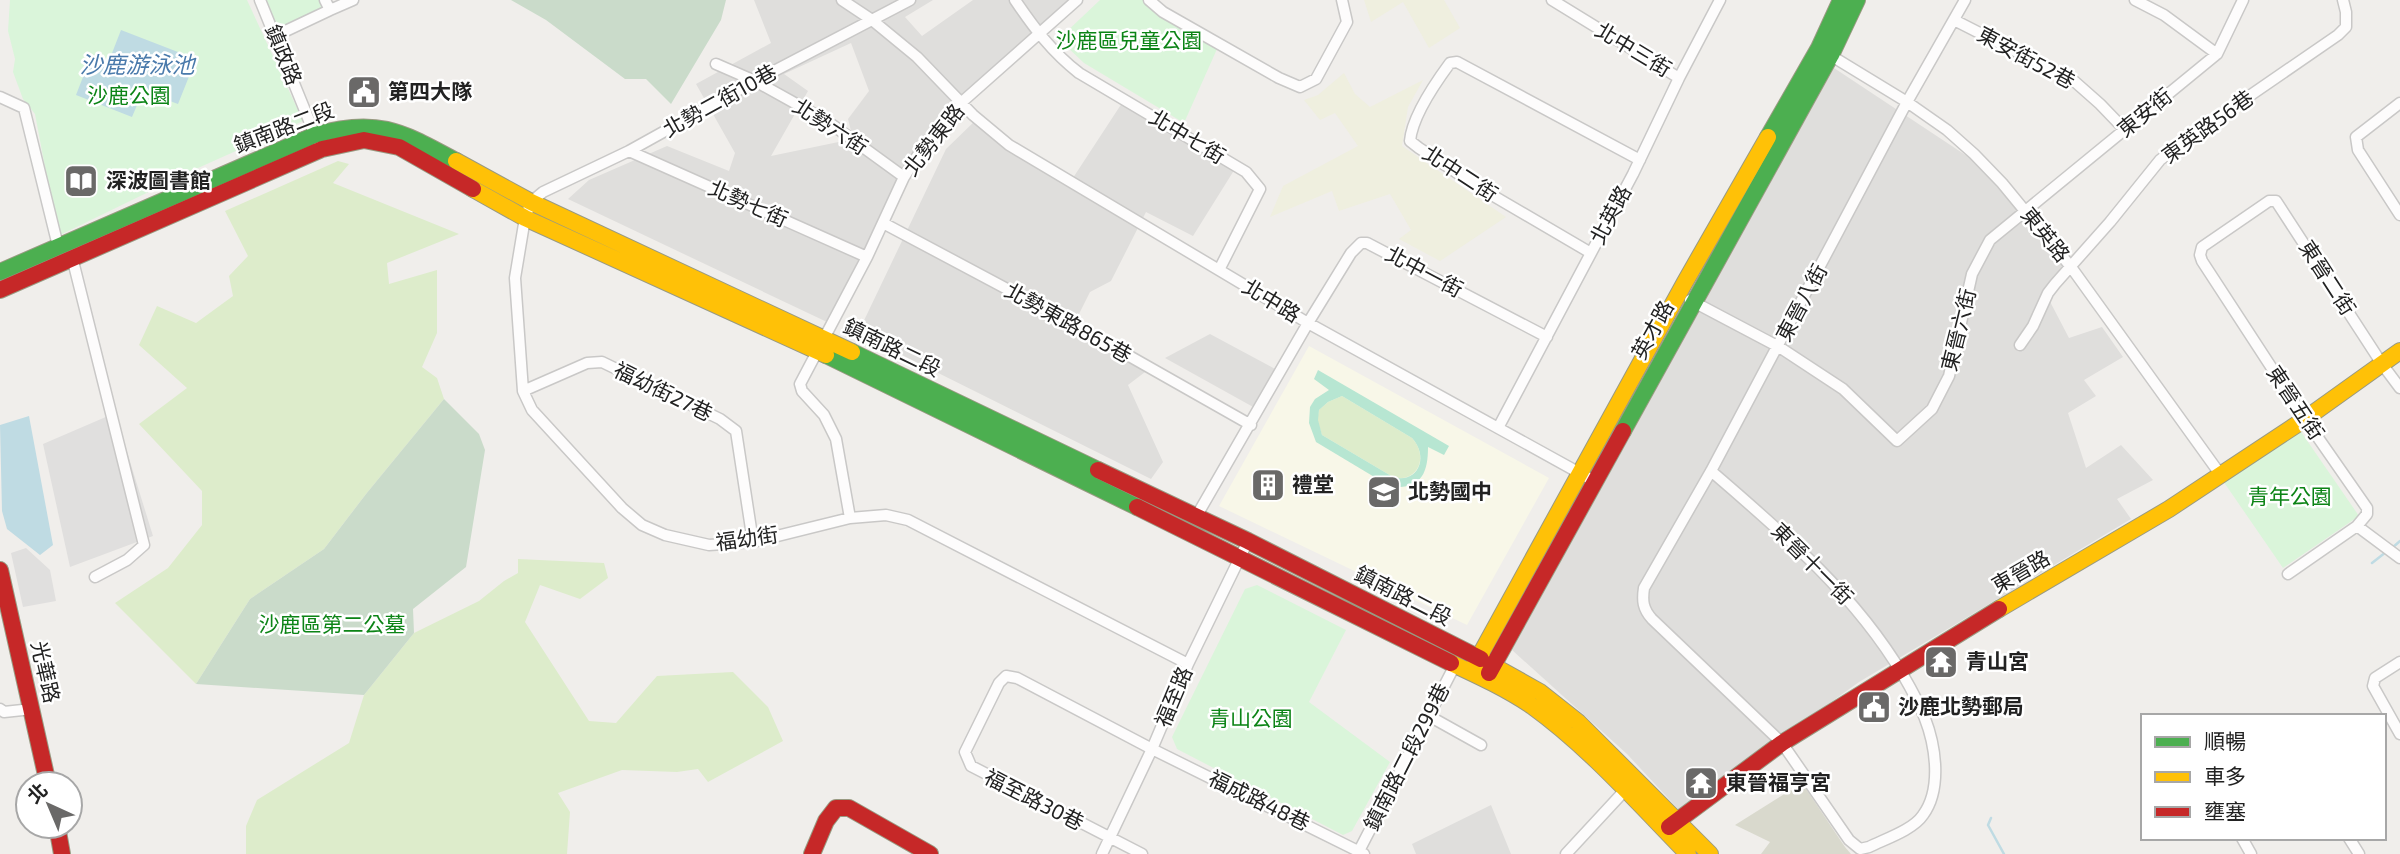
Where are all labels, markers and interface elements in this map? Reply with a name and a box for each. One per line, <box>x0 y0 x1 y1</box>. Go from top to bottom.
street label: 北中三街 <box>1591 16 1676 81</box>
street label: 鎮政路 <box>261 21 308 88</box>
street label: 東安街52巷 <box>1974 21 2080 93</box>
park label: 沙鹿區兒童公園 <box>1056 27 1203 52</box>
water label: 沙鹿游泳池 <box>80 50 197 78</box>
street label: 北勢二街10巷 <box>658 58 780 141</box>
public building icon: 第四大隊 <box>345 73 383 111</box>
place label: 第四大隊 <box>388 78 473 103</box>
park label: 沙鹿公園 <box>87 82 171 107</box>
street label: 東安街 <box>2112 82 2176 141</box>
street label: 東英路56巷 <box>2156 84 2258 167</box>
street label: 北勢六街 <box>789 92 873 159</box>
street label: 鎮南路二段 <box>230 96 337 157</box>
street label: 北勢東路 <box>897 98 969 180</box>
street label: 北中七街 <box>1145 103 1230 168</box>
street label: 北中二街 <box>1419 139 1503 206</box>
library icon: 深波圖書館 <box>62 162 100 200</box>
place label: 深波圖書館 <box>106 167 211 192</box>
street label: 北勢七街 <box>705 174 792 231</box>
street label: 北英路 <box>1584 181 1636 248</box>
street label: 東英路 <box>2017 202 2076 266</box>
street label: 東晉二街 <box>2295 235 2362 319</box>
street label: 北中一街 <box>1382 240 1468 301</box>
street label: 東晉八街 <box>1770 259 1831 345</box>
street label: 北中路 <box>1238 273 1305 327</box>
street label: 北勢東路865巷 <box>1001 277 1136 367</box>
street label: 東晉六街 <box>1935 286 1980 373</box>
street label: 英才路 <box>1625 296 1678 363</box>
street label: 鎮南路二段 <box>840 312 945 381</box>
street label: 福幼街27巷 <box>610 356 717 425</box>
street label: 東晉五街 <box>2262 360 2330 444</box>
building icon: 禮堂 <box>1249 466 1287 504</box>
place label: 禮堂 <box>1292 471 1334 496</box>
school or university icon: 北勢國中 <box>1365 473 1403 511</box>
place label: 北勢國中 <box>1408 478 1492 503</box>
park label: 青年公園 <box>2248 483 2332 508</box>
street label: 東晉十一街 <box>1767 517 1859 609</box>
street label: 福幼街 <box>714 521 780 554</box>
street label: 東晉路 <box>1987 544 2054 597</box>
street label: 鎮南路二段 <box>1351 560 1456 630</box>
park label: 沙鹿區第二公墓 <box>259 611 406 636</box>
street label: 光華路 <box>27 638 66 705</box>
temple icon: 青山宮 <box>1922 643 1960 681</box>
place label: 青山宮 <box>1966 648 2029 673</box>
street label: 福至路 <box>1149 663 1196 730</box>
street label: 鎮南路二段299巷 <box>1358 679 1454 834</box>
public building icon: 沙鹿北勢郵局 <box>1855 688 1893 726</box>
place label: 沙鹿北勢郵局 <box>1898 693 2024 718</box>
park label: 青山公園 <box>1209 705 1293 730</box>
legend <box>2141 714 2386 840</box>
text: 順暢 <box>2204 728 2246 753</box>
street label: 福至路30巷 <box>981 763 1089 834</box>
text: 車多 <box>2204 763 2246 788</box>
street label: 福成路48巷 <box>1205 764 1314 835</box>
temple icon: 東晉福亨宮 <box>1682 764 1720 802</box>
place label: 東晉福亨宮 <box>1726 769 1831 794</box>
north arrow <box>14 770 84 840</box>
text: 北 <box>22 778 52 807</box>
text: 壅塞 <box>2204 798 2246 823</box>

